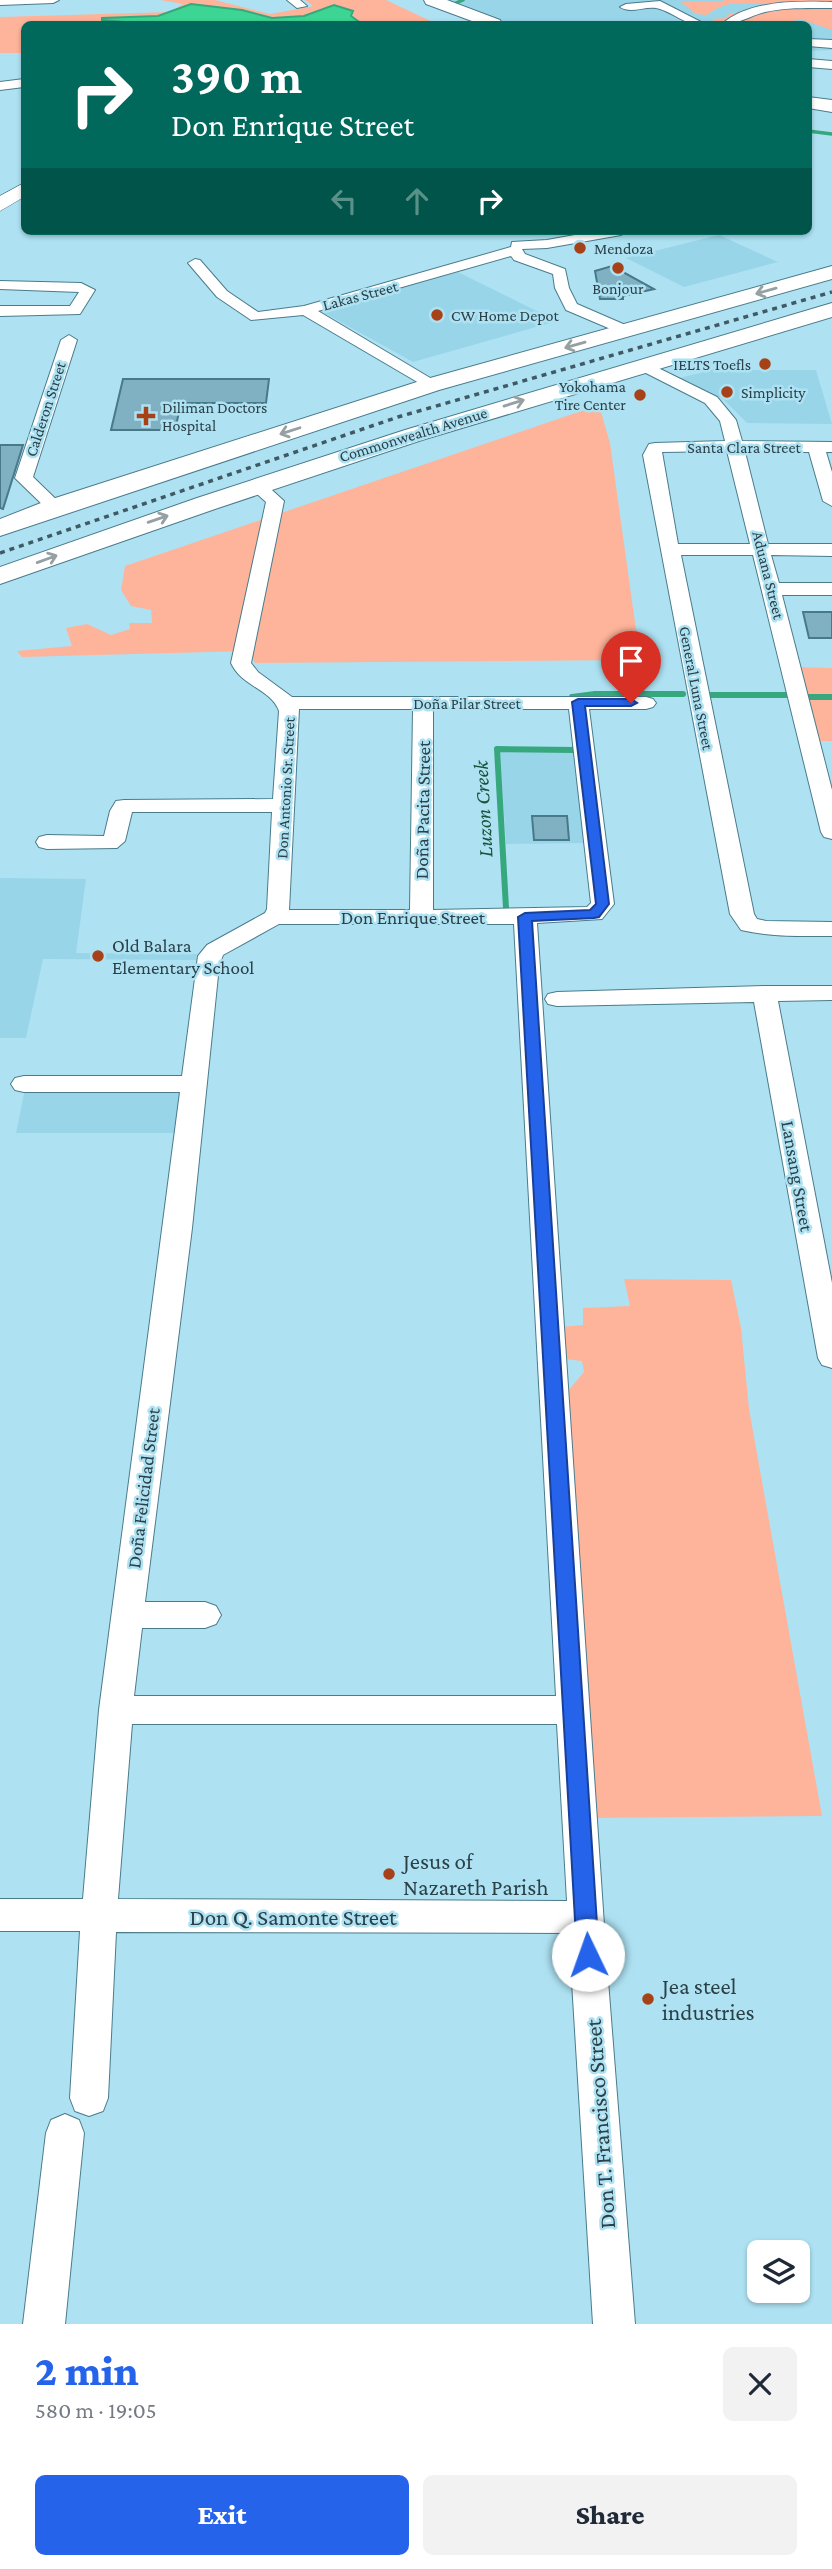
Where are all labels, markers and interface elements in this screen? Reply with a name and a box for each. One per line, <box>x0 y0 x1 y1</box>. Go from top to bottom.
icon: right <box>56 49 147 140</box>
text: 390 m <box>171 49 302 104</box>
text: Don Enrique Street <box>171 107 414 143</box>
icon: left <box>325 182 363 220</box>
icon: ahead <box>398 182 436 220</box>
icon: right <box>471 182 509 220</box>
marker: Mendoza <box>572 240 588 256</box>
place label: Mendoza <box>594 240 654 257</box>
marker: Bonjour <box>610 260 626 276</box>
street label: Lakas Street <box>321 277 400 314</box>
place label: Bonjour <box>592 280 644 298</box>
one-way arrow <box>755 285 778 298</box>
marker: CW Home Depot <box>429 307 445 323</box>
place label: CW Home Depot <box>451 307 559 325</box>
one-way arrow <box>564 339 586 352</box>
place label: IELTS Toefls <box>673 356 751 373</box>
marker: IELTS Toefls <box>757 356 773 372</box>
street label: Calderon Street <box>22 359 69 459</box>
place label: Yokohama Tire Center <box>555 378 627 413</box>
marker: Simplicity <box>719 384 735 400</box>
place label: Simplicity <box>741 384 806 402</box>
marker: Yokohama Tire Center <box>632 387 648 403</box>
one-way arrow <box>503 396 525 409</box>
place label: Diliman Doctors Hospital <box>162 399 267 435</box>
street label: Commonwealth Avenue <box>337 404 489 465</box>
marker: Diliman Doctors Hospital <box>136 406 156 426</box>
one-way arrow <box>279 425 301 438</box>
street label: Santa Clara Street <box>687 439 801 456</box>
one-way arrow <box>146 512 168 524</box>
street label: Aduana Street <box>749 529 788 621</box>
one-way arrow <box>35 551 57 564</box>
street label: General Luna Street <box>676 625 717 752</box>
pin <box>601 631 661 703</box>
icon: arrive <box>612 642 650 680</box>
street label: Doña Pilar Street <box>413 695 522 712</box>
street label: Don Antonio Sr. Street <box>273 716 298 859</box>
street label: Doña Pacita Street <box>411 740 434 879</box>
water label: Luzon Creek <box>468 759 498 858</box>
street label: Don Enrique Street <box>341 907 486 928</box>
place label: Old Balara Elementary School <box>112 935 254 978</box>
marker: Old Balara Elementary School <box>90 948 106 964</box>
street label: Lansang Street <box>777 1119 818 1234</box>
street label: Doña Felicidad Street <box>123 1406 164 1570</box>
place label: Jesus of Nazareth Parish <box>401 1848 549 1900</box>
marker: Jesus of Nazareth Parish <box>381 1866 397 1882</box>
street label: Don Q. Samonte Street <box>189 1904 397 1930</box>
position arrow <box>551 1918 625 1992</box>
place label: Jea steel industries <box>660 1973 755 2025</box>
marker: Jea steel industries <box>640 1991 656 2007</box>
street label: Don T. Francisco Street <box>580 2018 620 2230</box>
map controls <box>747 2240 810 2303</box>
button: layers <box>747 2240 810 2303</box>
text: 2 min <box>35 2347 139 2394</box>
button: close <box>723 2347 797 2421</box>
text: 580 m · 19:05 <box>35 2397 157 2423</box>
button: Exit <box>35 2475 409 2555</box>
button: Share <box>423 2475 797 2555</box>

